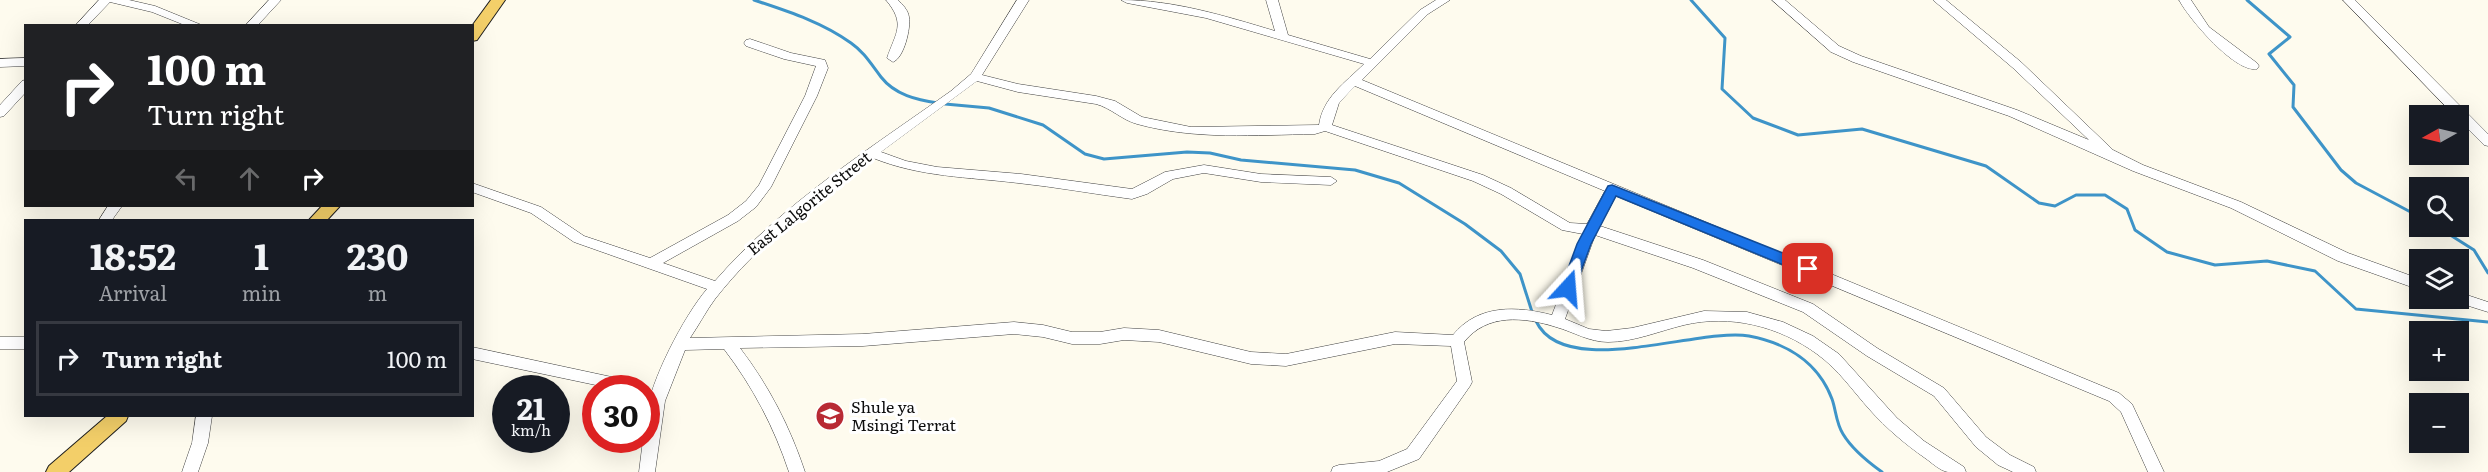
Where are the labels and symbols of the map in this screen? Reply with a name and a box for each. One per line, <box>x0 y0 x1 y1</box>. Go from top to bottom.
north arrow <box>2409 105 2469 165</box>
street label: East Lalgorite Street <box>741 144 876 260</box>
pin <box>1782 243 1833 294</box>
position arrow <box>1536 256 1600 320</box>
speed limit sign: 30 <box>582 375 660 453</box>
place label: Shule ya Msingi Terrat <box>851 394 956 436</box>
school or university icon: Shule ya Msingi Terrat <box>814 400 846 432</box>

